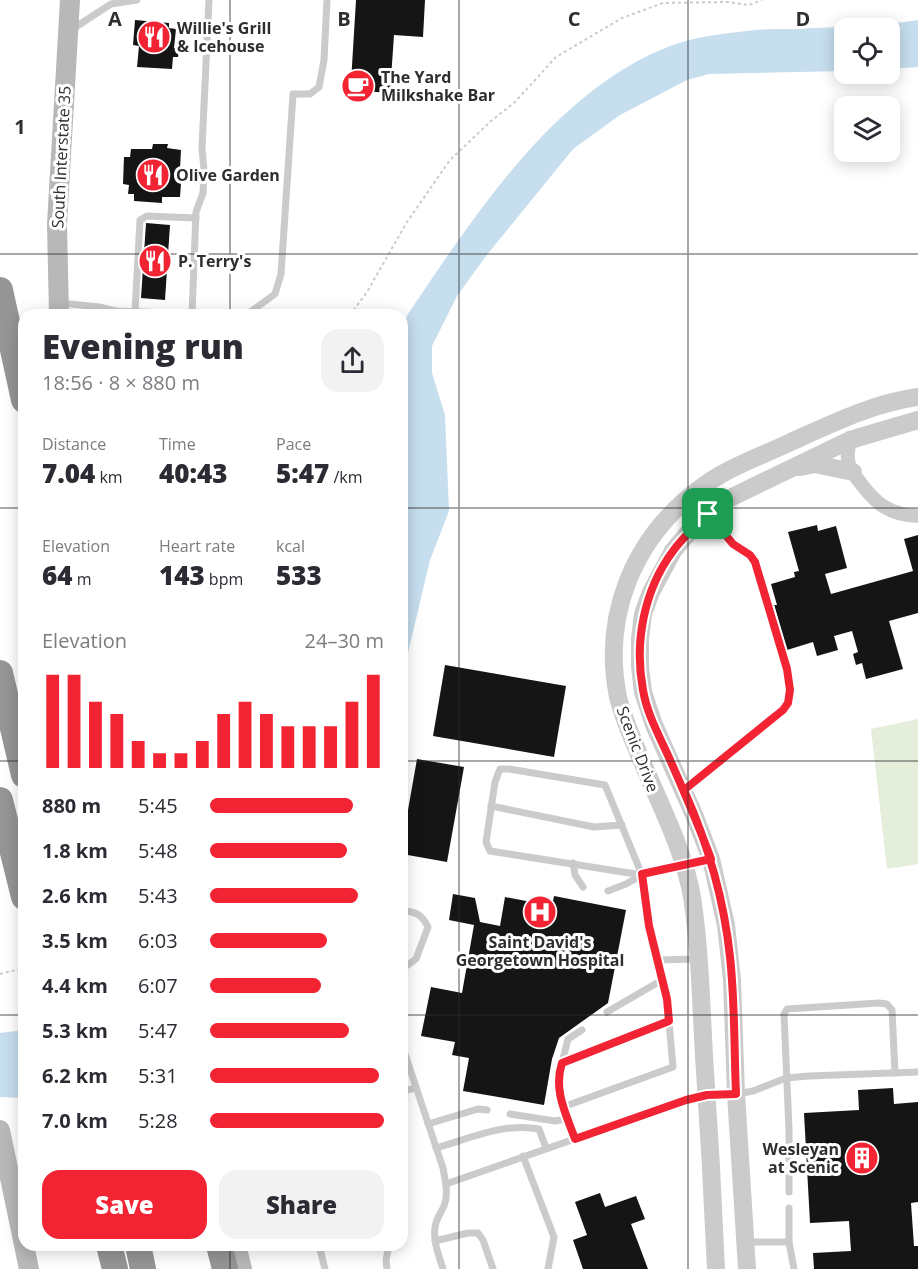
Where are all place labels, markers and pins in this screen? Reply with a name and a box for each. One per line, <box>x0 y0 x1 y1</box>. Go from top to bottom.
place label: Willie's Grill & Icehouse <box>177 17 271 57</box>
restaurant icon: Willie's Grill & Icehouse <box>136 19 172 55</box>
place label: The Yard Milkshake Bar <box>381 66 495 106</box>
cafe icon: The Yard Milkshake Bar <box>340 68 376 104</box>
restaurant icon: Olive Garden <box>135 157 171 193</box>
place label: Olive Garden <box>176 164 280 186</box>
restaurant icon: P. Terry's <box>137 243 173 279</box>
place label: P. Terry's <box>178 250 251 272</box>
pin <box>682 488 733 539</box>
hospital icon: Saint David's Georgetown Hospital <box>522 894 558 930</box>
place label: Saint David's Georgetown Hospital <box>456 931 624 971</box>
place label: Wesleyan at Scenic <box>763 1138 839 1178</box>
building icon: Wesleyan at Scenic <box>844 1140 880 1176</box>

